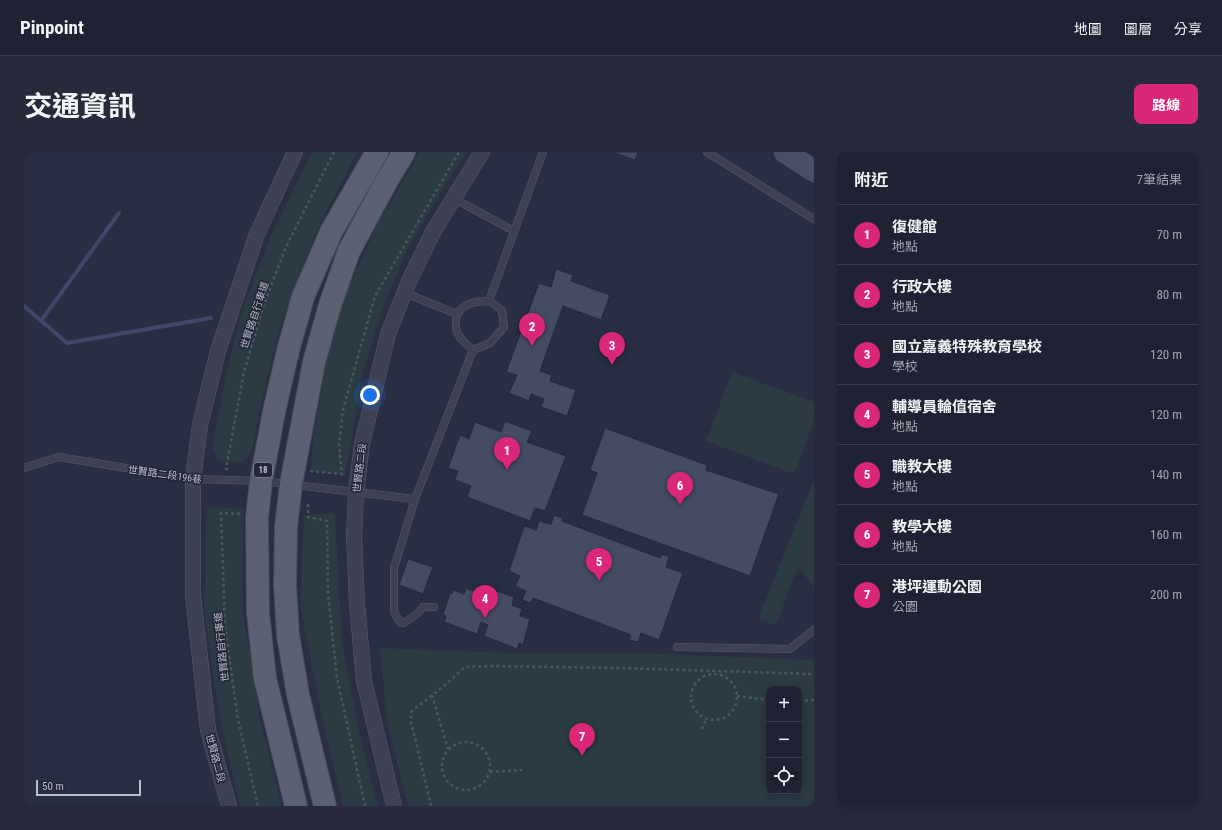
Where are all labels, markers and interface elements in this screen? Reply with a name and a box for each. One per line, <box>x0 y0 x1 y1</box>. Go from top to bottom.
text: Pinpoint <box>20 16 84 39</box>
text: 地圖 <box>1074 21 1102 37</box>
text: 圖層 <box>1124 21 1152 37</box>
text: 分享 <box>1174 21 1202 37</box>
button: 路線 <box>1134 84 1198 124</box>
text: 交通資訊 <box>24 90 136 123</box>
text: 附近 <box>854 170 888 190</box>
text: 7筆結果 <box>1137 172 1182 187</box>
text: 復健館 <box>892 218 937 236</box>
text: 1 <box>864 227 870 242</box>
text: 70 m <box>1156 227 1182 242</box>
text: 地點 <box>892 239 918 254</box>
text: 行政大樓 <box>892 278 952 296</box>
street label: 世賢路自行車道 <box>238 280 271 350</box>
text: 2 <box>864 287 870 302</box>
text: 80 m <box>1156 287 1182 302</box>
text: 地點 <box>892 299 918 314</box>
pin: 2 <box>519 313 545 346</box>
pin: 3 <box>599 332 625 365</box>
text: 國立嘉義特殊教育學校 <box>892 338 1042 356</box>
text: 3 <box>864 347 870 362</box>
text: 120 m <box>1150 347 1182 362</box>
text: 學校 <box>892 359 918 374</box>
your location <box>360 385 380 405</box>
text: 輔導員輪值宿舍 <box>892 398 997 416</box>
text: 4 <box>864 407 870 422</box>
text: 120 m <box>1150 407 1182 422</box>
text: 地點 <box>892 419 918 434</box>
pin: 1 <box>494 437 520 470</box>
street label: 世賢路二段 <box>351 443 368 494</box>
text: 職教大樓 <box>892 458 952 476</box>
road number: 18 <box>254 463 272 477</box>
street label: 世賢路二段196巷 <box>127 464 203 485</box>
text: 5 <box>864 467 870 482</box>
text: 140 m <box>1150 467 1182 482</box>
pin: 6 <box>667 472 693 505</box>
text: 地點 <box>892 479 918 494</box>
text: 教學大樓 <box>892 518 952 536</box>
text: 6 <box>864 527 870 542</box>
text: 160 m <box>1150 527 1182 542</box>
text: 地點 <box>892 539 918 554</box>
pin: 5 <box>586 548 612 581</box>
text: 港坪運動公園 <box>892 578 982 596</box>
pin: 4 <box>472 585 498 618</box>
text: 7 <box>864 587 870 602</box>
text: 200 m <box>1150 587 1182 602</box>
text: 公園 <box>892 599 918 614</box>
street label: 世賢路自行車道 <box>212 612 231 682</box>
map controls <box>766 686 802 794</box>
button: + <box>766 686 802 722</box>
button: − <box>766 722 802 758</box>
pin: 7 <box>569 723 595 756</box>
street label: 世賢路二段 <box>204 733 227 784</box>
button: locate <box>766 758 802 794</box>
scale bar <box>36 778 141 797</box>
text: 50 m <box>42 780 64 793</box>

